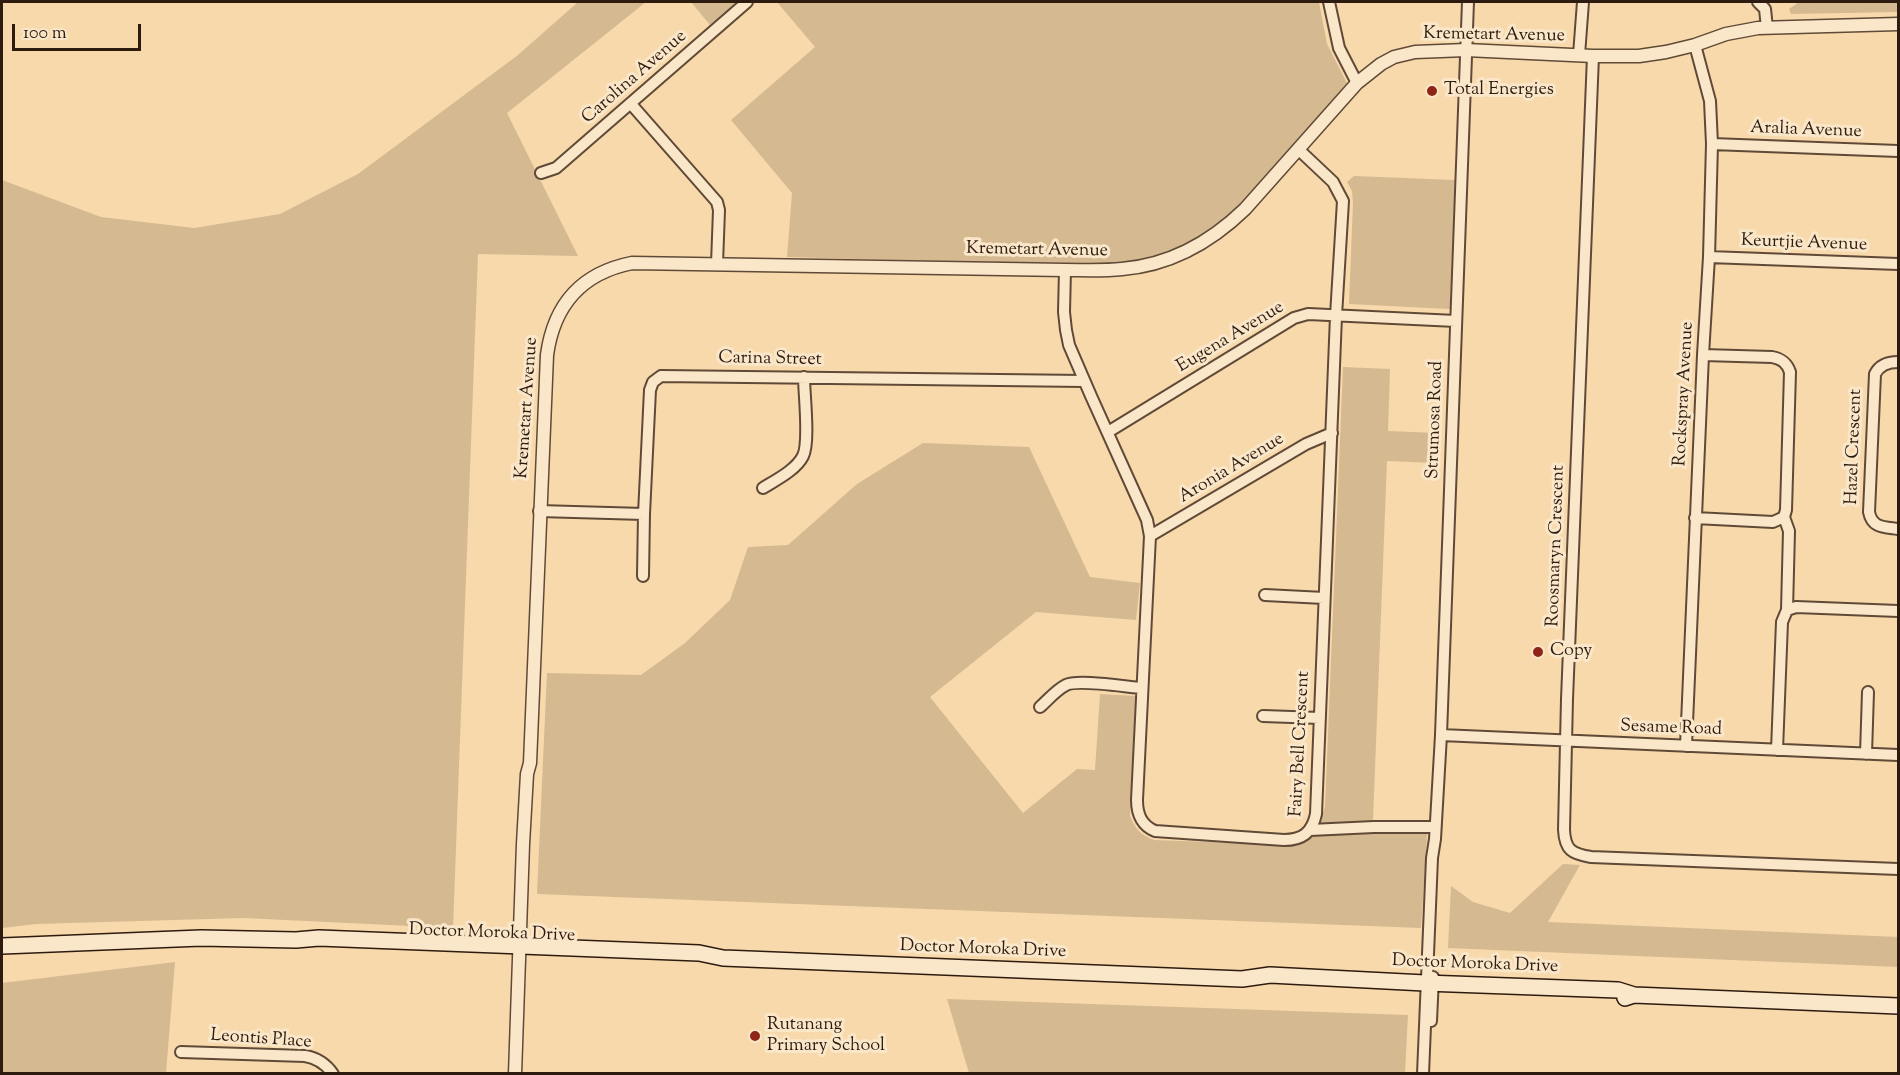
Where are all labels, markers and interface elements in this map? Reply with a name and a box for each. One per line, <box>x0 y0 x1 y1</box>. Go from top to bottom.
scale bar <box>15 12 144 50</box>
text: 100 m <box>23 21 67 47</box>
street label: Kremetart Avenue <box>1423 24 1565 48</box>
street label: Carolina Avenue <box>578 27 692 129</box>
place label: Total Energies <box>1444 80 1554 102</box>
marker: Total Energies <box>1425 84 1439 98</box>
street label: Aralia Avenue <box>1750 118 1862 144</box>
street label: Keurtjie Avenue <box>1740 231 1868 257</box>
street label: Kremetart Avenue <box>966 239 1108 263</box>
street label: Eugena Avenue <box>1173 298 1289 378</box>
street label: Rockspray Avenue <box>1670 321 1700 467</box>
street label: Kremetart Avenue <box>512 336 544 480</box>
street label: Carina Street <box>718 348 822 372</box>
street label: Strumosa Road <box>1423 361 1449 479</box>
street label: Hazel Crescent <box>1842 389 1868 505</box>
street label: Aronia Avenue <box>1175 429 1289 509</box>
street label: Roosmaryn Crescent <box>1543 465 1571 627</box>
place label: Copy <box>1550 641 1592 663</box>
marker: Copy <box>1531 645 1545 659</box>
street label: Fairy Bell Crescent <box>1286 671 1316 817</box>
street label: Sesame Road <box>1620 716 1722 742</box>
street label: Doctor Moroka Drive <box>408 920 576 948</box>
street label: Doctor Moroka Drive <box>899 936 1067 964</box>
street label: Doctor Moroka Drive <box>1391 951 1559 979</box>
place label: Rutanang Primary School <box>767 1015 885 1058</box>
street label: Leontis Place <box>210 1026 312 1054</box>
marker: Rutanang Primary School <box>748 1029 762 1043</box>

